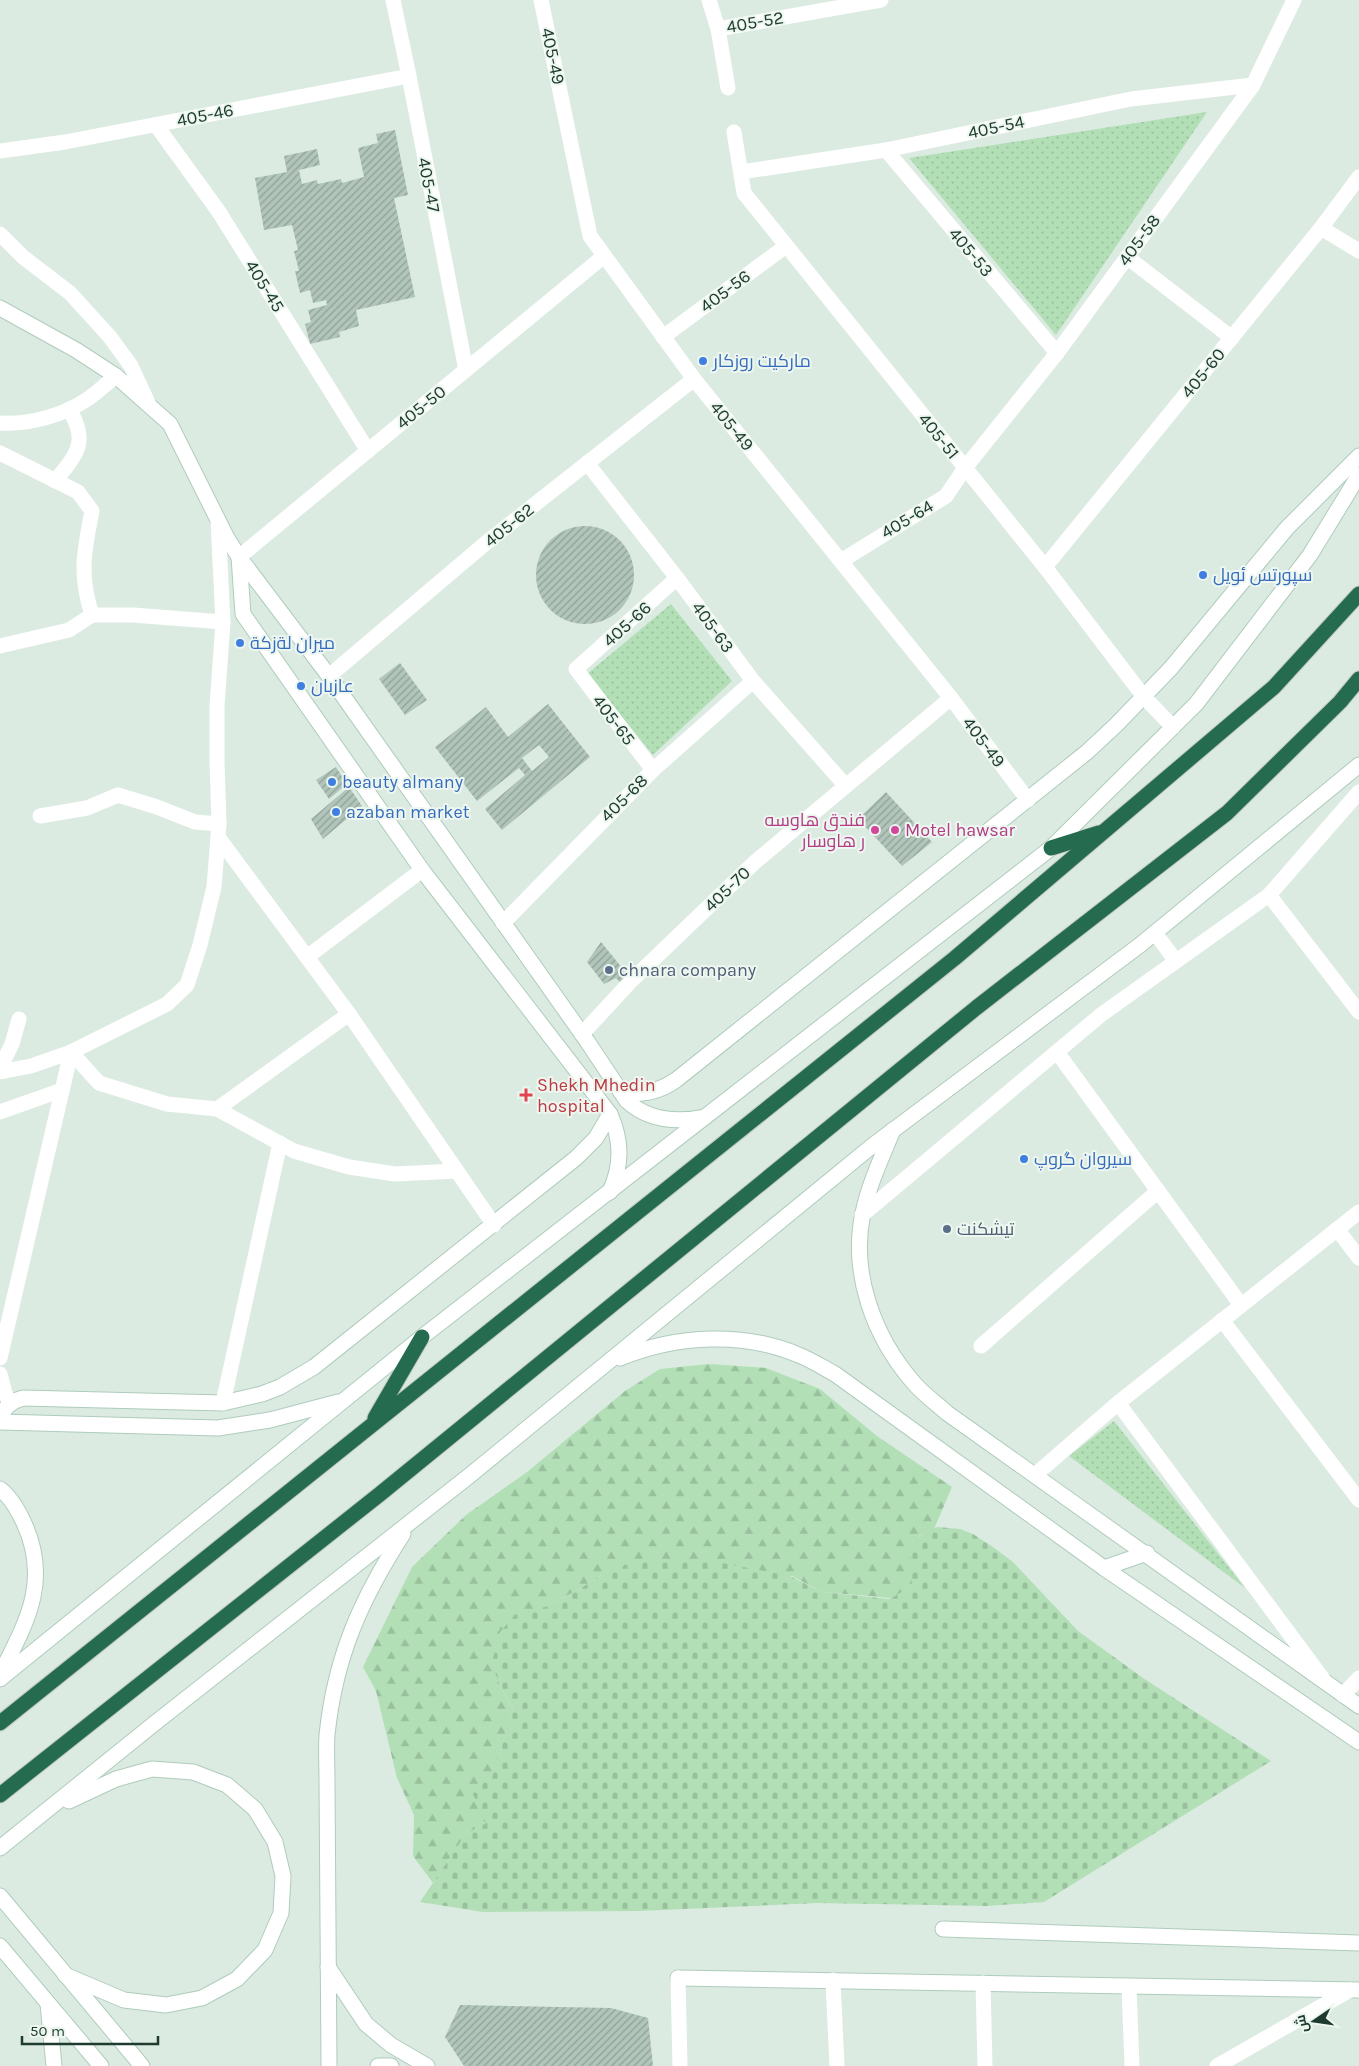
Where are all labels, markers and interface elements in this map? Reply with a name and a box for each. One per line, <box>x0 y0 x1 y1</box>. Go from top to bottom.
street label: 405-52 <box>725 6 785 38</box>
street label: 405-49 <box>536 26 570 86</box>
street label: 405-46 <box>175 99 235 131</box>
street label: 405-54 <box>966 110 1026 144</box>
street label: 405-47 <box>413 156 445 215</box>
street label: 405-58 <box>1113 210 1165 270</box>
street label: 405-53 <box>944 223 998 281</box>
street label: 405-45 <box>240 256 290 316</box>
street label: 405-56 <box>695 265 755 317</box>
street label: 405-60 <box>1176 343 1230 403</box>
place label: ماركيت روزكار <box>712 350 811 372</box>
marker: ماركيت روزكار <box>697 355 709 367</box>
street label: 405-50 <box>392 380 450 434</box>
street label: 405-49 <box>705 397 759 455</box>
street label: 405-51 <box>914 408 964 464</box>
street label: 405-64 <box>877 495 937 543</box>
street label: 405-62 <box>480 498 538 552</box>
place label: سپورتس ئويل <box>1213 564 1312 586</box>
marker: سپورتس ئويل <box>1197 569 1209 581</box>
street label: 405-66 <box>598 596 656 652</box>
street label: 405-63 <box>687 597 739 657</box>
place label: ميران لةزكة <box>250 632 335 654</box>
marker: ميران لةزكة <box>234 637 246 649</box>
place label: عازبان <box>311 675 354 697</box>
marker: عازبان <box>295 680 307 692</box>
street label: 405-65 <box>588 690 640 750</box>
street label: 405-49 <box>958 712 1010 772</box>
street label: 405-68 <box>596 770 652 826</box>
place label: beauty almany <box>342 771 464 793</box>
marker: beauty almany <box>326 776 338 788</box>
place label: azaban market <box>346 801 470 823</box>
marker: azaban market <box>330 806 342 818</box>
place label: فندق هاوسه ر هاوسار <box>765 809 865 852</box>
place label: Motel hawsar <box>905 819 1016 841</box>
marker: فندق هاوسه ر هاوسار <box>869 824 881 836</box>
marker: Motel hawsar <box>889 824 901 836</box>
street label: 405-70 <box>699 862 755 916</box>
place label: chnara company <box>619 959 757 981</box>
marker: chnara company <box>603 964 615 976</box>
place label: Shekh Mhedin hospital <box>537 1074 656 1117</box>
marker: Shekh Mhedin hospital <box>519 1088 533 1102</box>
place label: سیروان گروپ <box>1034 1148 1132 1171</box>
marker: سیروان گروپ <box>1018 1153 1030 1165</box>
place label: تيشكنت <box>957 1218 1015 1240</box>
marker: تيشكنت <box>941 1223 953 1235</box>
north arrow <box>1289 1996 1339 2046</box>
text: ش <box>1292 2013 1312 2034</box>
scale bar <box>22 2014 159 2046</box>
text: 50 m <box>30 2022 65 2040</box>

